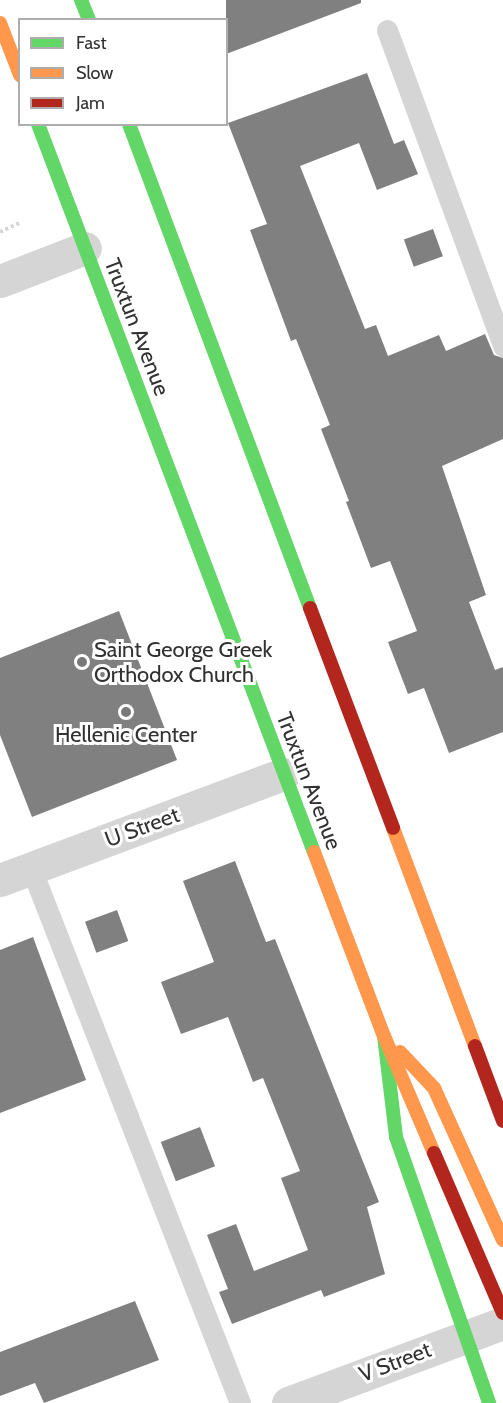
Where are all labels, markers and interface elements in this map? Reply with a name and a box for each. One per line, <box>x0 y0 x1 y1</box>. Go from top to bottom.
legend <box>18 18 228 126</box>
text: Fast <box>76 32 107 54</box>
text: Slow <box>76 62 113 84</box>
text: Jam <box>76 92 105 114</box>
street label: Truxtun Avenue <box>99 255 175 399</box>
place label: Saint George Greek Orthodox Church <box>94 636 272 688</box>
marker: Saint George Greek Orthodox Church <box>75 655 89 669</box>
marker: Hellenic Center <box>119 705 133 719</box>
street label: Truxtun Avenue <box>271 709 347 853</box>
place label: Hellenic Center <box>55 722 197 748</box>
street label: U Street <box>101 801 183 853</box>
street label: V Street <box>355 1336 435 1388</box>

